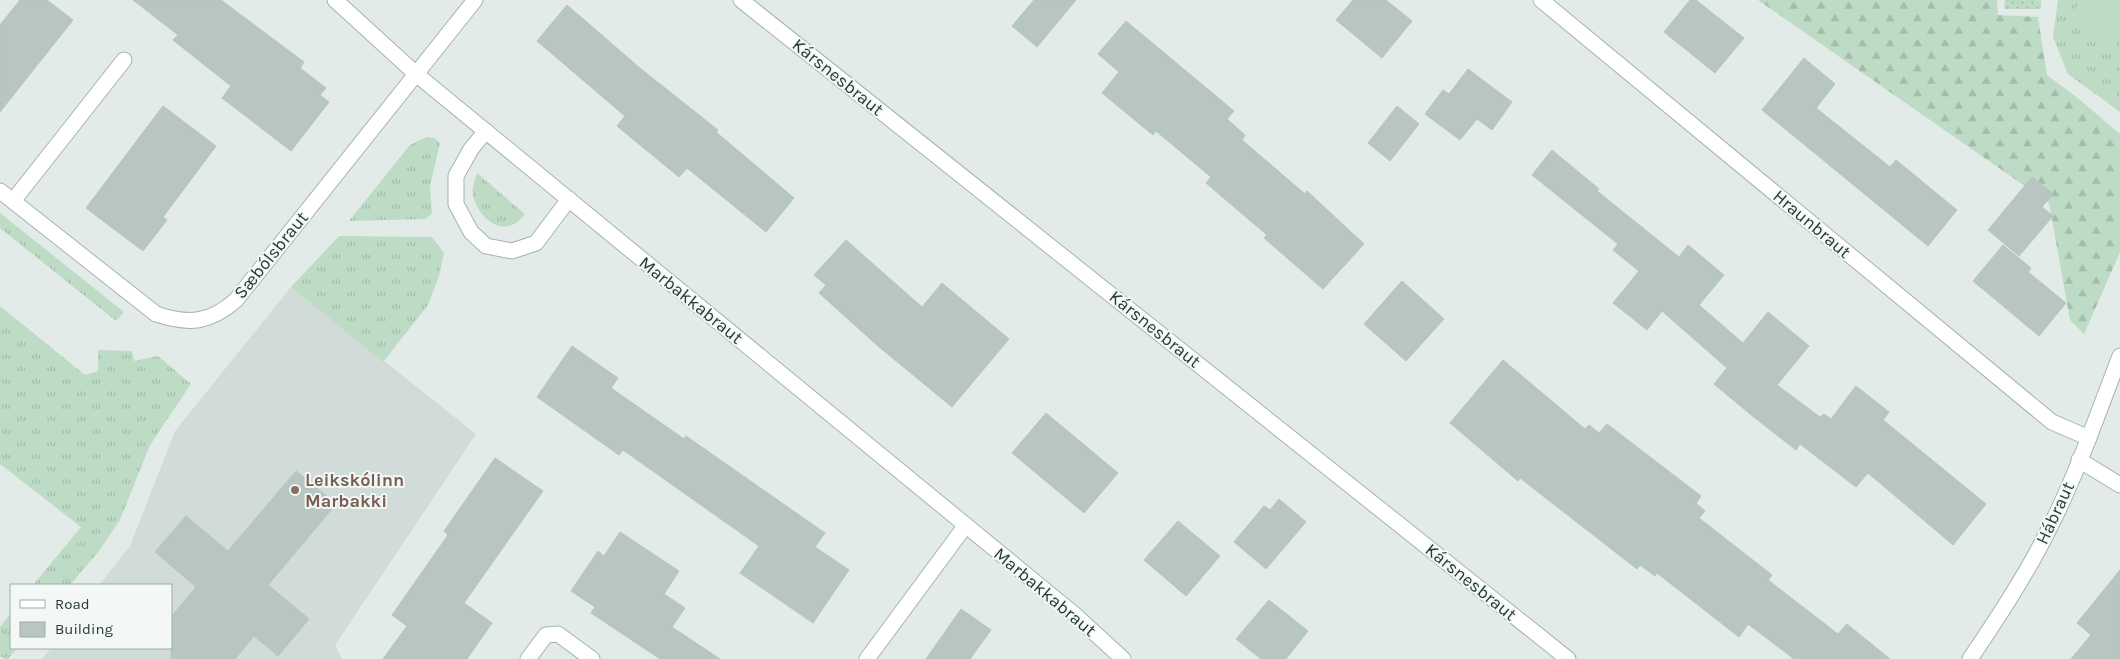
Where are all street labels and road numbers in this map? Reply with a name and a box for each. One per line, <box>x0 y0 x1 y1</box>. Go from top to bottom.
street label: Kársnesbraut <box>788 33 888 121</box>
street label: Hraunbraut <box>1769 185 1856 263</box>
street label: Sæbólsbraut <box>229 207 313 303</box>
street label: Marbakkabraut <box>635 251 748 349</box>
street label: Kársnesbraut <box>1105 285 1205 373</box>
street label: Hábraut <box>2031 478 2079 548</box>
street label: Kársnesbraut <box>1421 538 1521 626</box>
street label: Marbakkabraut <box>989 543 1101 641</box>

